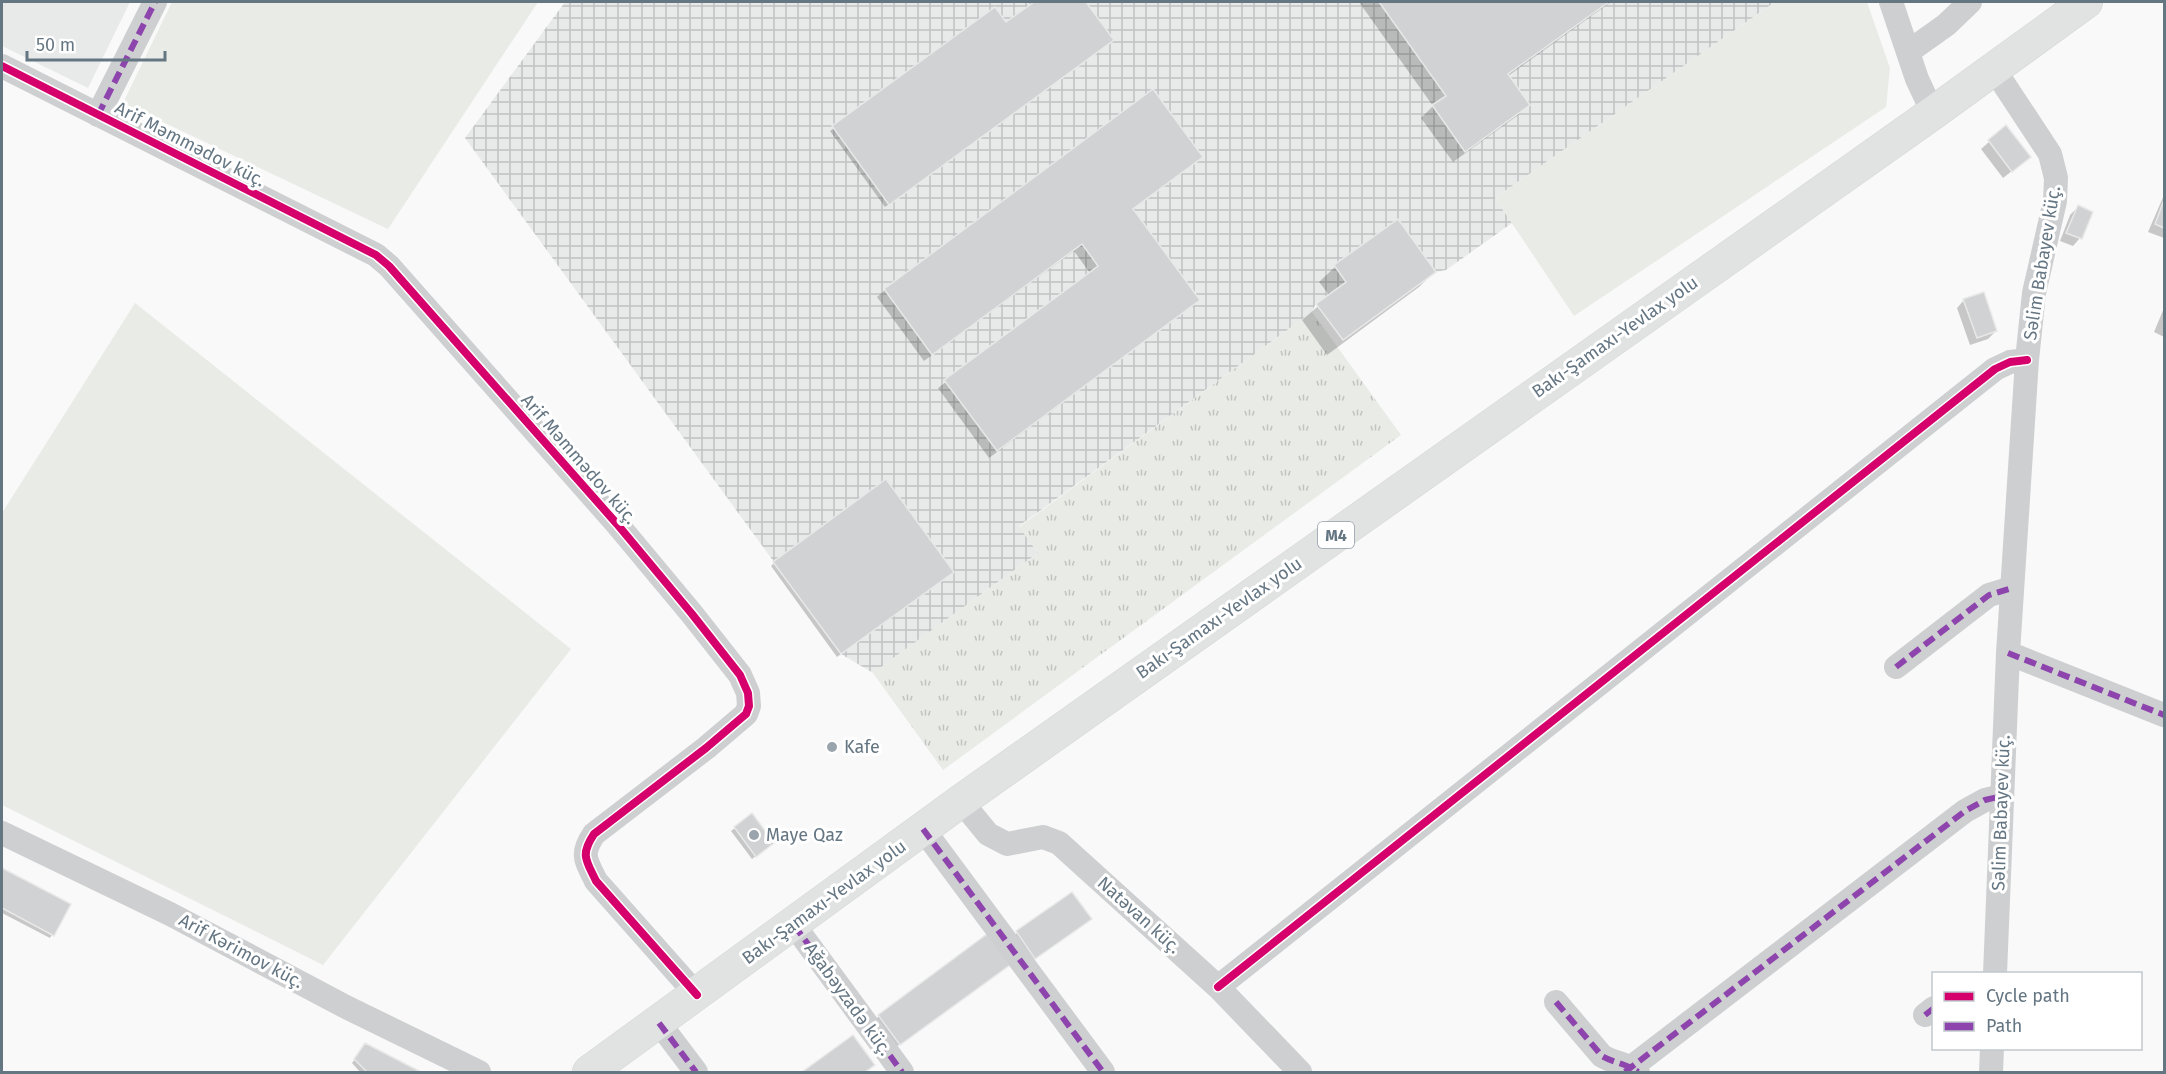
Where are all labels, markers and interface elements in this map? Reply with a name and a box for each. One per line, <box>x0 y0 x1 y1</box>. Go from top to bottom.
scale bar <box>27 24 165 62</box>
text: 50 m <box>36 34 75 56</box>
street label: Arif Məmmədov küç. <box>111 97 269 191</box>
street label: Səlim Babayev küç. <box>2019 184 2065 342</box>
street label: Bakı-Şamaxı-Yevlax yolu <box>1528 271 1702 403</box>
street label: Arif Məmmədov küç. <box>516 389 642 529</box>
road number: M4 <box>1318 522 1354 548</box>
street label: Bakı-Şamaxı-Yevlax yolu <box>1132 552 1306 684</box>
street label: Səlim Babayev küç. <box>1987 735 2015 891</box>
place label: Kafe <box>844 736 880 758</box>
marker: Kafe <box>825 740 839 754</box>
place label: Maye Qaz <box>766 824 843 846</box>
marker: Maye Qaz <box>747 828 761 842</box>
street label: Bakı-Şamaxı-Yevlax yolu <box>738 835 910 969</box>
street label: Natəvan küç. <box>1093 872 1185 958</box>
street label: Arif Kərimov küç. <box>175 909 307 993</box>
street label: Ağabəyzadə küç. <box>800 938 896 1060</box>
legend <box>1932 972 2142 1050</box>
text: Cycle path <box>1986 985 2070 1007</box>
text: Path <box>1986 1015 2022 1037</box>

